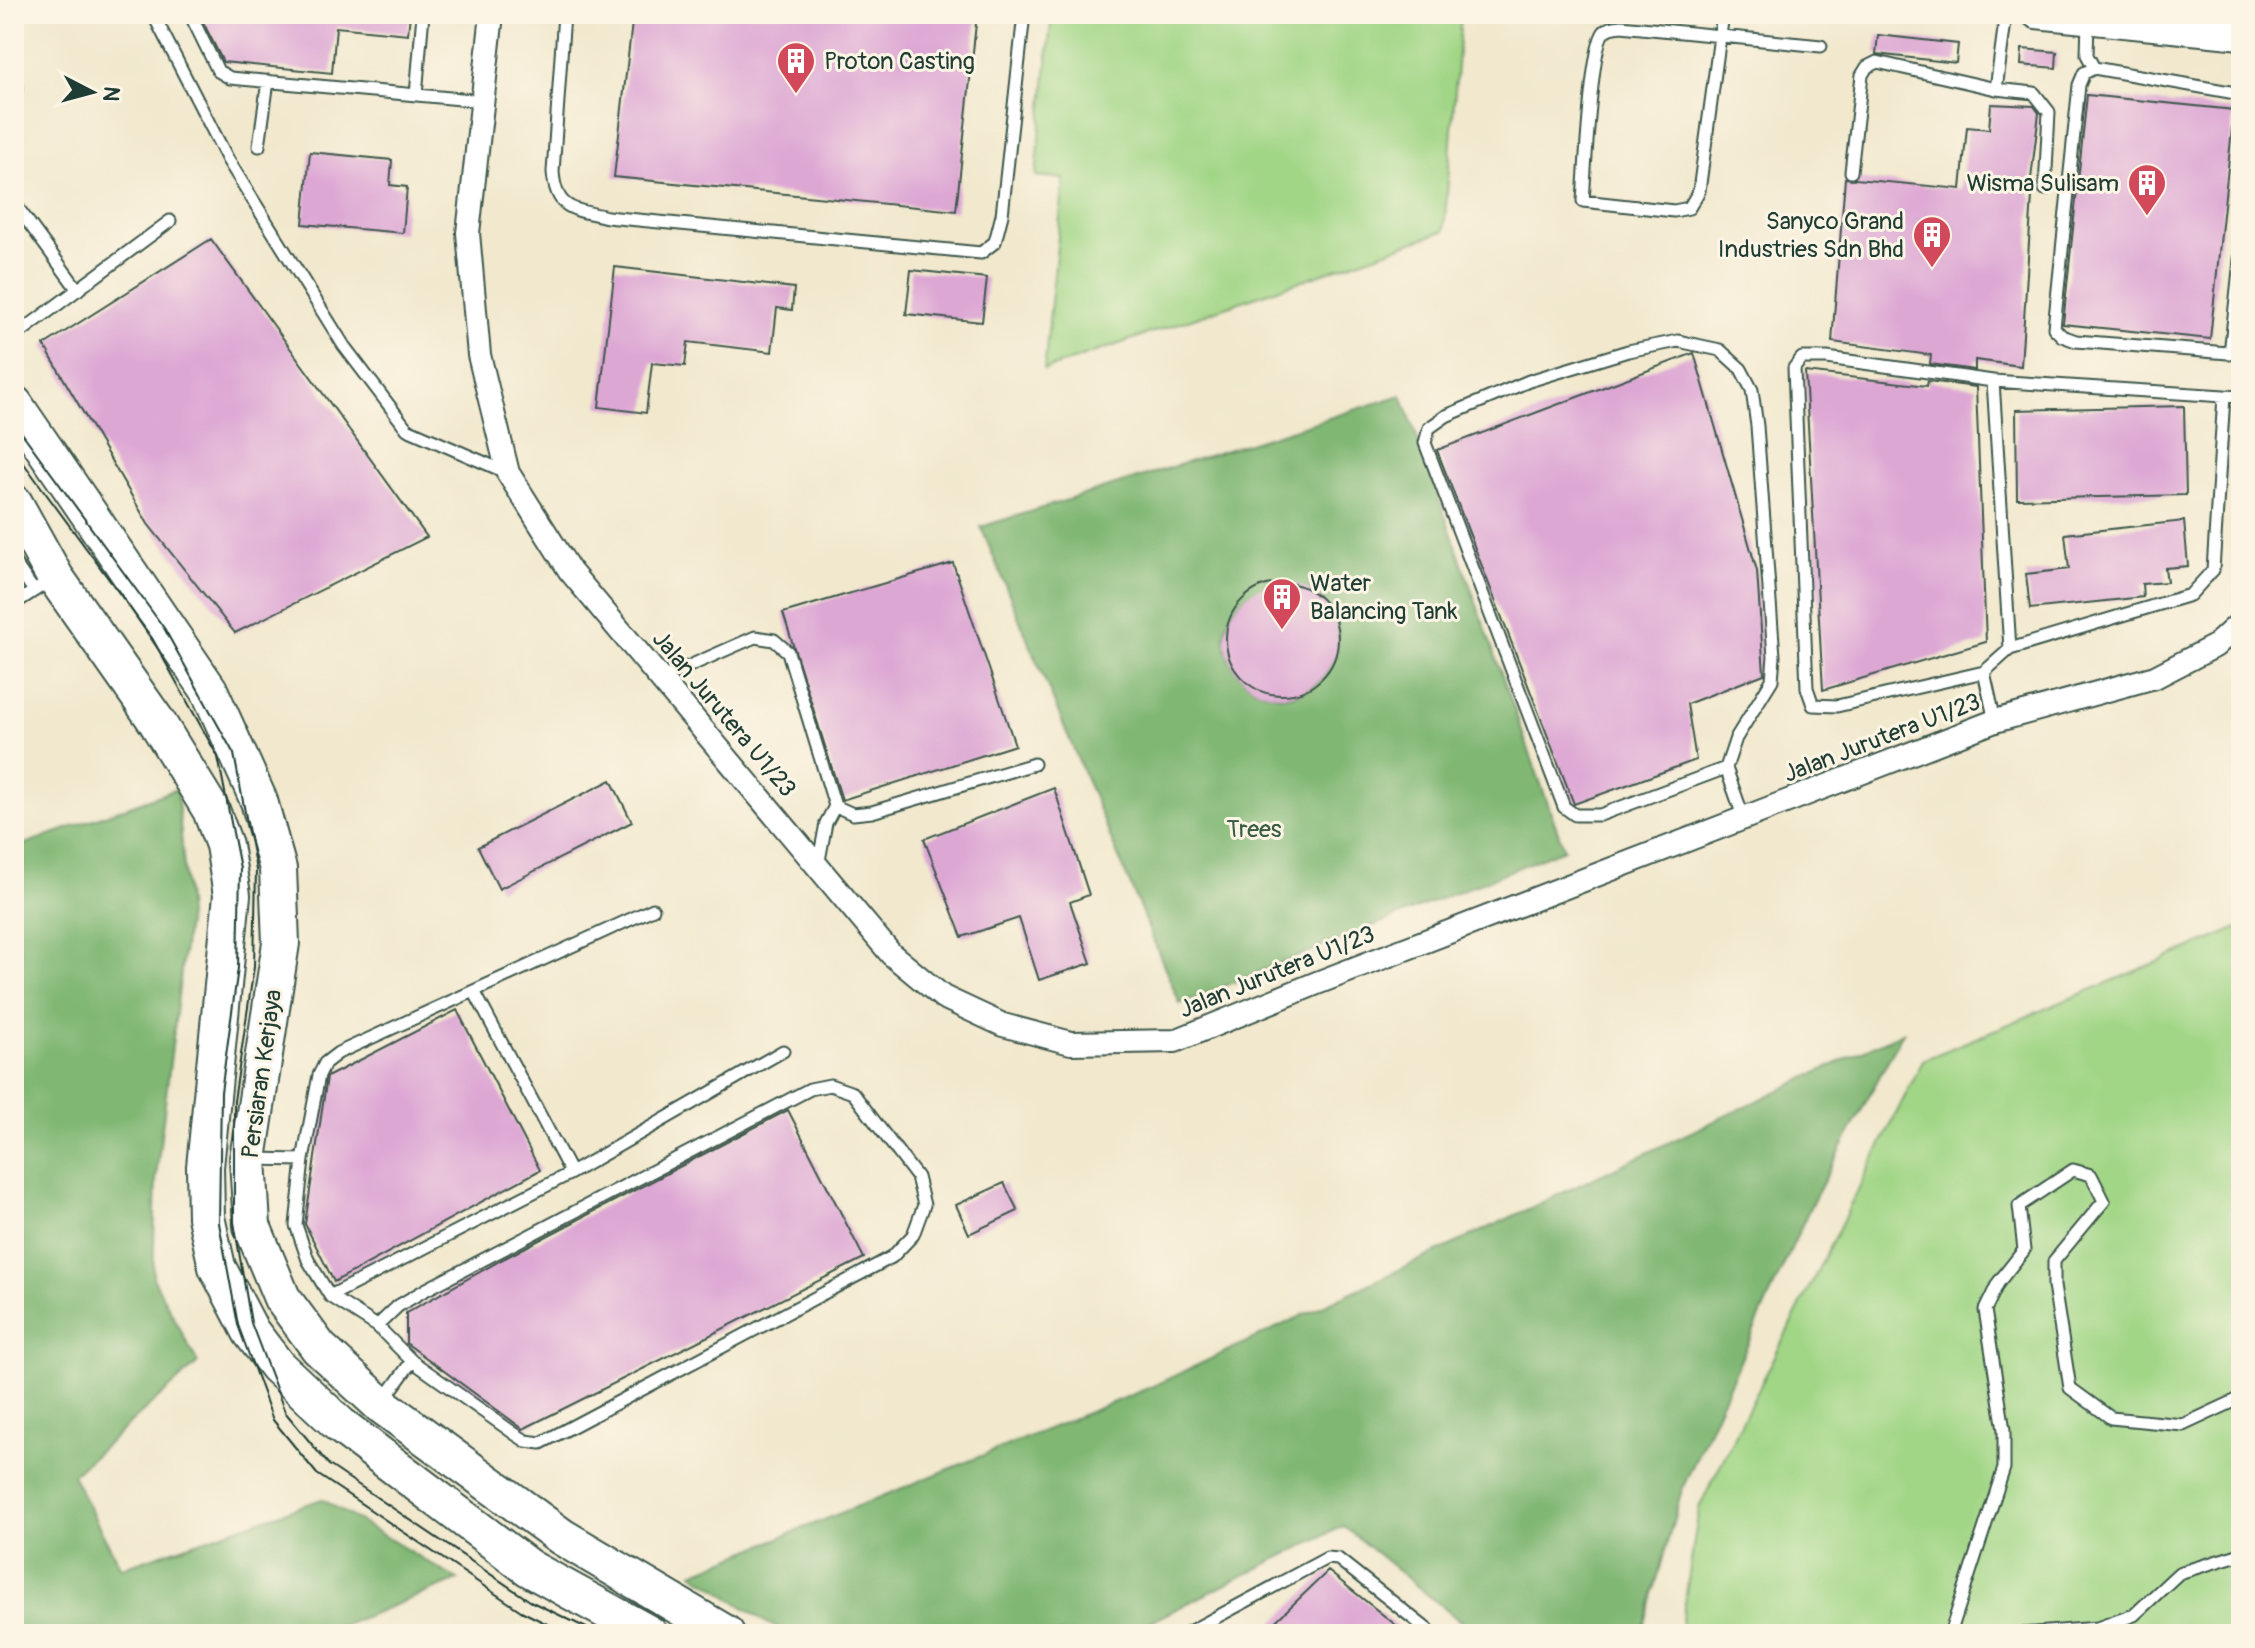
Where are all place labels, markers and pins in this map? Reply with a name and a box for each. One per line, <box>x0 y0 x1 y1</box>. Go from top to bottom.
building icon: Proton Casting <box>775 40 817 95</box>
place label: Proton Casting <box>824 47 975 76</box>
building icon: Wisma Sulisam <box>2126 162 2168 217</box>
place label: Wisma Sulisam <box>1967 169 2119 198</box>
place label: Sanyco Grand Industries Sdn Bhd <box>1718 207 1904 264</box>
building icon: Sanyco Grand Industries Sdn Bhd <box>1911 214 1953 269</box>
place label: Water Balancing Tank <box>1310 569 1457 626</box>
building icon: Water Balancing Tank <box>1261 576 1303 631</box>

